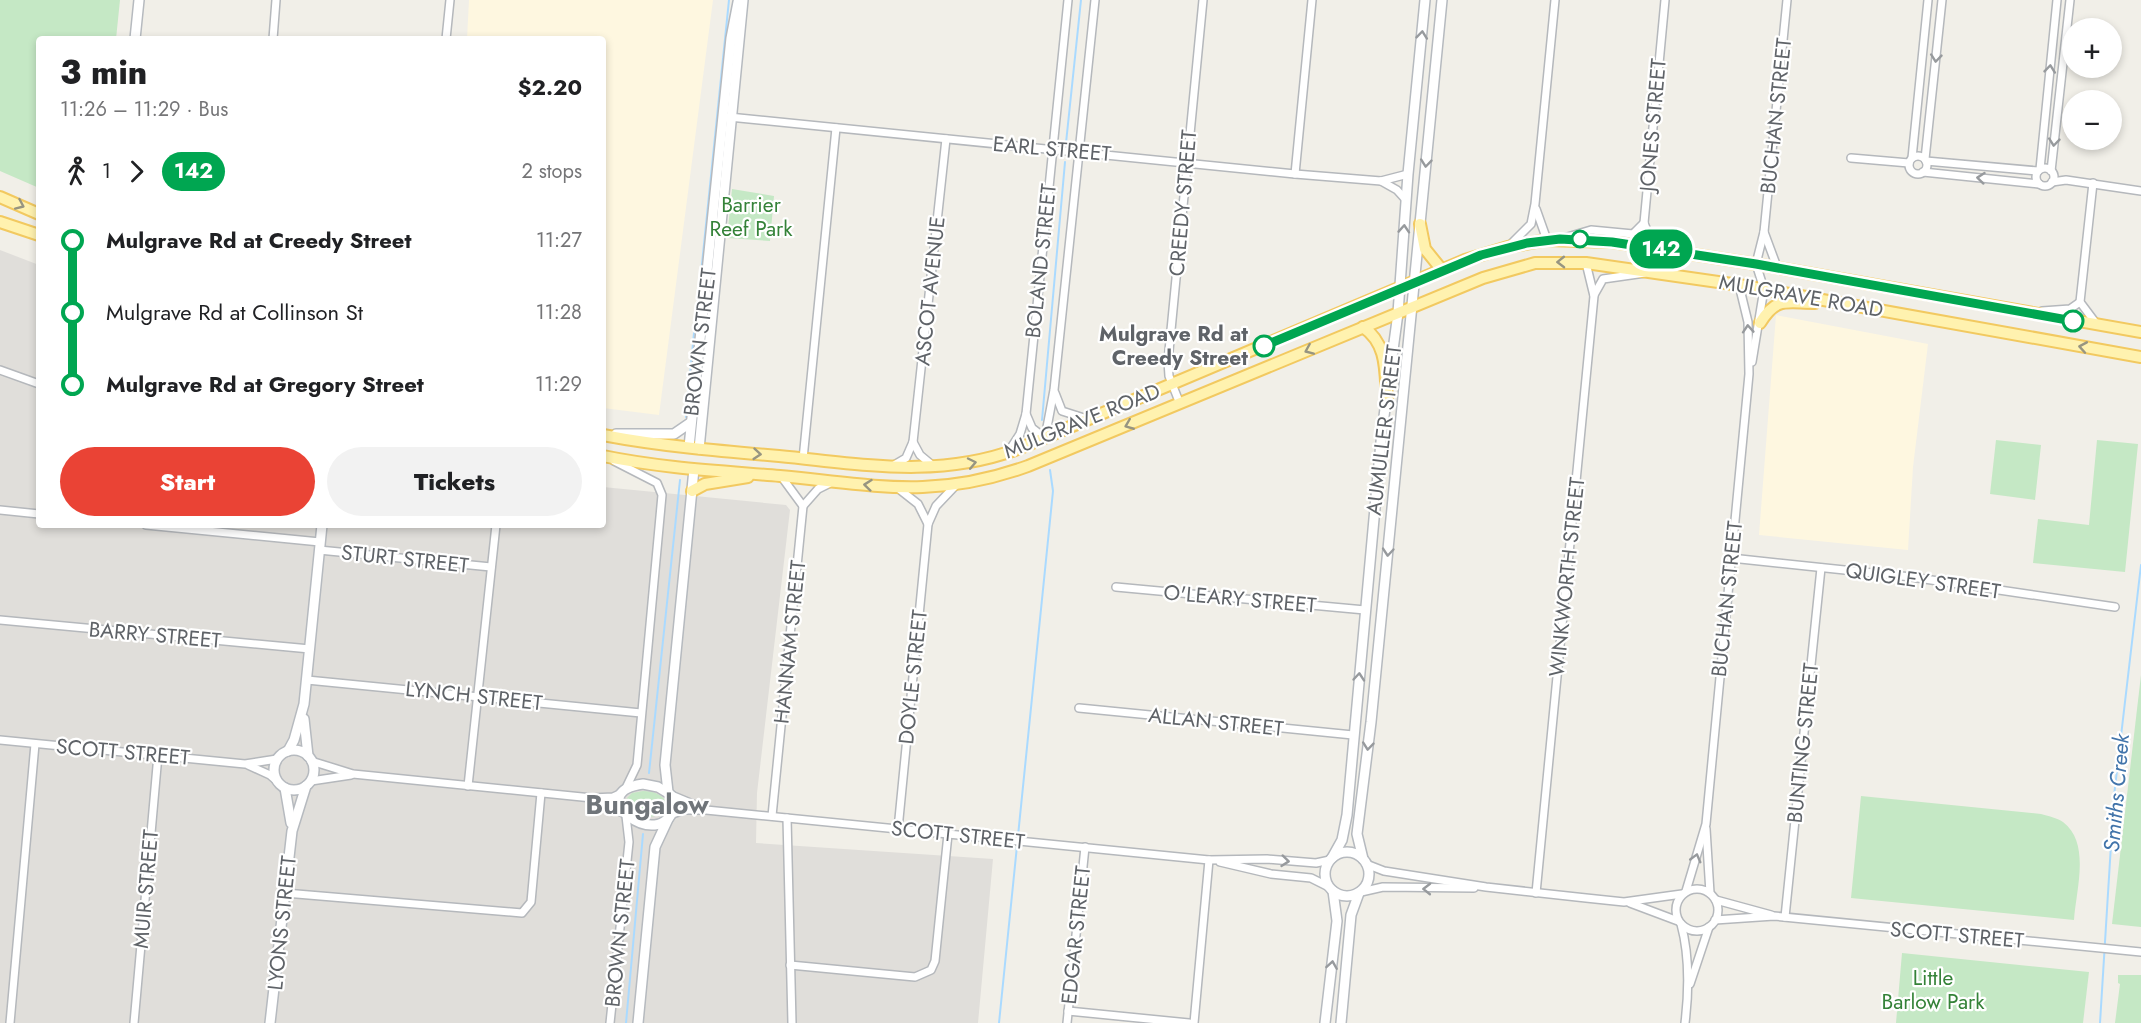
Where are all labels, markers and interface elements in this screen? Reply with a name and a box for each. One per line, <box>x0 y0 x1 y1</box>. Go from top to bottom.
map controls <box>2062 18 2122 150</box>
button: + <box>2062 18 2122 78</box>
one-way arrow <box>1415 30 1428 39</box>
street label: BUCHAN STREET <box>1753 36 1799 195</box>
text: 3 min <box>60 49 147 96</box>
one-way arrow <box>1930 54 1942 63</box>
street label: JONES STREET <box>1632 57 1674 196</box>
one-way arrow <box>2043 65 2056 74</box>
text: $2.20 <box>518 71 582 103</box>
button: − <box>2062 90 2122 150</box>
text: 11:26 – 11:29 · Bus <box>60 95 228 124</box>
street label: CREEDY STREET <box>1162 128 1204 277</box>
street label: EARL STREET <box>992 129 1113 169</box>
one-way arrow <box>2048 137 2061 146</box>
icon: walk <box>60 155 93 188</box>
icon: forward <box>120 155 153 188</box>
text: 142 <box>174 156 213 186</box>
text: 1 <box>102 157 111 186</box>
text: 2 stops <box>521 157 582 186</box>
one-way arrow <box>1420 158 1433 167</box>
one-way arrow <box>1976 172 1985 185</box>
street label: BOLAND STREET <box>1018 182 1064 340</box>
park label: Barrier Reef Park <box>709 190 793 244</box>
one-way arrow <box>13 198 24 210</box>
street label: ASCOT AVENUE <box>907 215 953 367</box>
text: Mulgrave Rd at Creedy Street <box>106 224 411 256</box>
one-way arrow <box>1398 224 1411 233</box>
text: 11:27 <box>536 226 582 255</box>
unlabelled marker <box>1571 230 1589 248</box>
line badge: 142 <box>1626 230 1696 268</box>
text: 142 <box>1641 234 1681 264</box>
one-way arrow <box>1556 256 1565 268</box>
street label: BROWN STREET <box>676 266 724 418</box>
street label: MULGRAVE ROAD <box>1716 267 1886 325</box>
text: Mulgrave Rd at Collinson St <box>106 296 363 328</box>
text: 11:28 <box>536 298 582 327</box>
unlabelled marker <box>2062 310 2084 332</box>
place label: Mulgrave Rd at Creedy Street <box>1099 319 1248 373</box>
one-way arrow <box>1742 324 1755 333</box>
marker: Mulgrave Rd at Creedy Street <box>1253 335 1275 357</box>
one-way arrow <box>2079 341 2089 354</box>
one-way arrow <box>1304 343 1315 355</box>
street label: AUMULLER STREET <box>1359 343 1409 517</box>
text: Mulgrave Rd at Gregory Street <box>106 368 424 400</box>
text: 11:29 <box>535 370 582 399</box>
street label: MULGRAVE ROAD <box>999 376 1165 466</box>
one-way arrow <box>1124 418 1135 430</box>
button: Start <box>60 447 315 516</box>
button: Tickets <box>327 447 582 516</box>
one-way arrow <box>753 447 762 460</box>
one-way arrow <box>967 457 977 470</box>
street label: WINKWORTH STREET <box>1542 475 1592 678</box>
one-way arrow <box>863 479 872 492</box>
street label: BUCHAN STREET <box>1704 519 1750 678</box>
street label: STURT STREET <box>340 537 471 581</box>
one-way arrow <box>1381 548 1394 557</box>
street label: QUIGLEY STREET <box>1844 555 2003 607</box>
street label: HANNAM STREET <box>766 558 814 725</box>
street label: O'LEARY STREET <box>1162 577 1318 621</box>
street label: DOYLE STREET <box>891 608 935 746</box>
street label: BARRY STREET <box>88 614 223 656</box>
street label: BUNTING STREET <box>1780 661 1826 825</box>
one-way arrow <box>1352 673 1365 682</box>
street label: LYNCH STREET <box>404 674 544 718</box>
street label: ALLAN STREET <box>1147 700 1285 744</box>
street label: SCOTT STREET <box>55 731 191 773</box>
water label: Smiths Creek <box>2095 731 2137 853</box>
one-way arrow <box>1362 741 1375 751</box>
district label: Bungalow <box>585 785 709 824</box>
street label: SCOTT STREET <box>890 813 1027 857</box>
street label: MUIR STREET <box>126 828 166 950</box>
one-way arrow <box>1689 853 1702 863</box>
street label: LYONS STREET <box>260 854 304 992</box>
one-way arrow <box>1280 854 1289 866</box>
street label: BROWN STREET <box>597 857 643 1009</box>
street label: EDGAR STREET <box>1054 864 1098 1006</box>
one-way arrow <box>1423 883 1432 895</box>
street label: SCOTT STREET <box>1889 914 2025 956</box>
one-way arrow <box>1325 960 1337 969</box>
park label: Little Barlow Park <box>1881 963 1985 1017</box>

